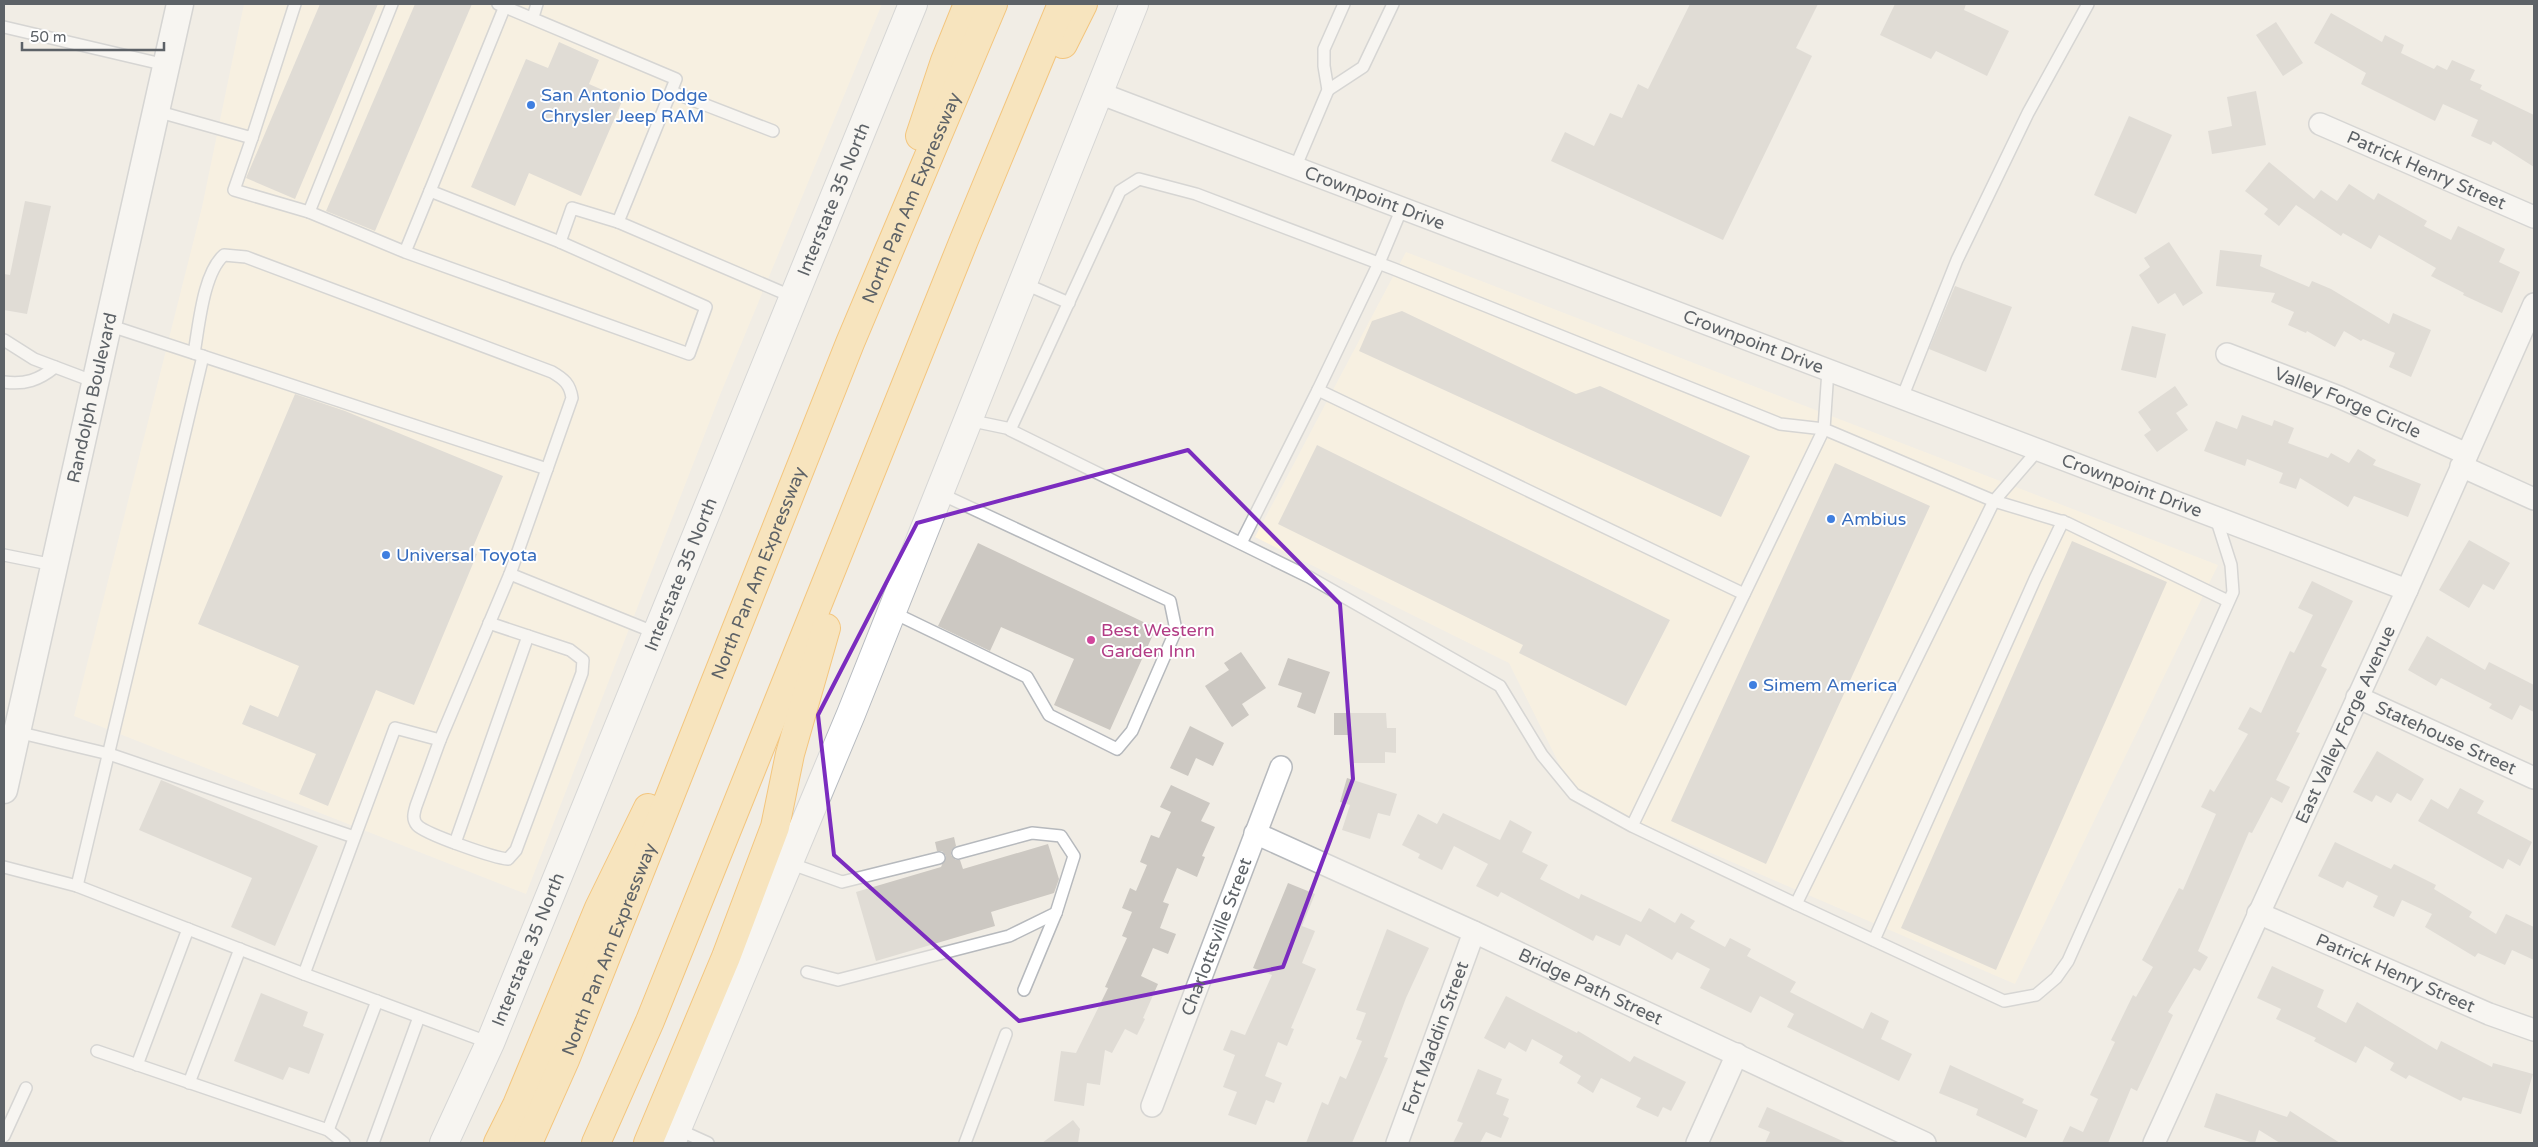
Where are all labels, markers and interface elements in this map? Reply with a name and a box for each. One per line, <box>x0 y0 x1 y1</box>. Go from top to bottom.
scale bar <box>22 20 165 52</box>
text: 50 m <box>30 28 67 46</box>
place label: San Antonio Dodge Chrysler Jeep RAM <box>541 84 708 127</box>
street label: North Pan Am Expressway <box>857 89 966 307</box>
marker: San Antonio Dodge Chrysler Jeep RAM <box>525 99 537 111</box>
street label: Interstate 35 North <box>792 119 875 279</box>
street label: Patrick Henry Street <box>2343 126 2509 214</box>
street label: Crownpoint Drive <box>1301 161 1448 234</box>
street label: Crownpoint Drive <box>1680 305 1827 378</box>
street label: Randolph Boulevard <box>62 310 122 485</box>
street label: Valley Forge Circle <box>2271 362 2424 443</box>
street label: Crownpoint Drive <box>2059 449 2205 522</box>
street label: North Pan Am Expressway <box>706 463 811 682</box>
street label: Interstate 35 North <box>640 494 722 654</box>
place label: Ambius <box>1841 508 1906 530</box>
marker: Ambius <box>1825 513 1837 525</box>
place label: Universal Toyota <box>396 544 537 566</box>
marker: Universal Toyota <box>380 549 392 561</box>
place label: Best Western Garden Inn <box>1101 619 1215 662</box>
street label: East Valley Forge Avenue <box>2291 622 2400 827</box>
marker: Best Western Garden Inn <box>1085 634 1097 646</box>
place label: Simem America <box>1763 674 1897 696</box>
marker: Simem America <box>1747 679 1759 691</box>
street label: Statehouse Street <box>2372 696 2520 780</box>
street label: North Pan Am Expressway <box>557 839 661 1059</box>
street label: Charlottsville Street <box>1176 854 1257 1019</box>
street label: Interstate 35 North <box>487 870 569 1030</box>
street label: Patrick Henry Street <box>2313 929 2478 1018</box>
street label: Bridge Path Street <box>1515 943 1666 1030</box>
street label: Fort Maddin Street <box>1397 958 1473 1117</box>

